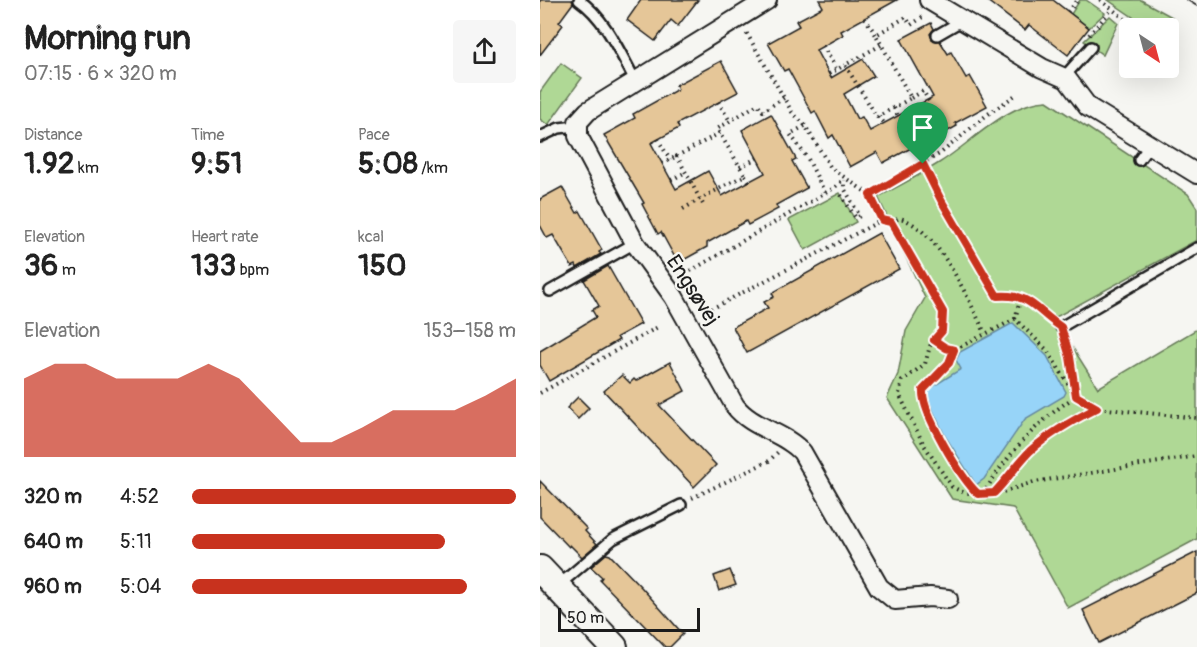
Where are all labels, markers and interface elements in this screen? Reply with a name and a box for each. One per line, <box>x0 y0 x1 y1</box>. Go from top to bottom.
text: Morning run <box>24 18 191 59</box>
north arrow <box>1119 18 1179 78</box>
map controls <box>1119 18 1179 78</box>
button: share <box>453 20 516 83</box>
text: 07:15 · 6 × 320 m <box>24 61 177 86</box>
pin <box>897 102 948 164</box>
icon: arrive <box>906 111 939 144</box>
text: Distance <box>24 125 83 145</box>
text: Time <box>191 125 224 145</box>
text: Pace <box>358 125 390 145</box>
text: 1.92 <box>24 145 75 182</box>
text: 9:51 <box>191 145 242 182</box>
text: 5:08 <box>358 145 418 182</box>
text: km <box>75 158 99 178</box>
text: /km <box>418 158 448 178</box>
text: Elevation <box>24 227 85 247</box>
text: Heart rate <box>191 227 258 247</box>
text: kcal <box>358 227 384 247</box>
text: 36 <box>24 247 58 284</box>
text: 133 <box>191 247 236 284</box>
text: 150 <box>358 247 406 284</box>
street label: Engsøvej <box>660 250 725 331</box>
text: m <box>58 260 76 280</box>
text: bpm <box>236 260 269 280</box>
text: Elevation <box>24 318 100 343</box>
text: 153–158 m <box>424 318 516 343</box>
text: 320 m <box>24 484 82 509</box>
text: 4:52 <box>120 484 159 509</box>
text: 640 m <box>24 529 83 554</box>
text: 5:11 <box>120 529 152 554</box>
text: 960 m <box>24 574 82 599</box>
text: 5:04 <box>120 574 161 599</box>
scale bar <box>558 605 700 632</box>
text: 50 m <box>567 608 604 628</box>

